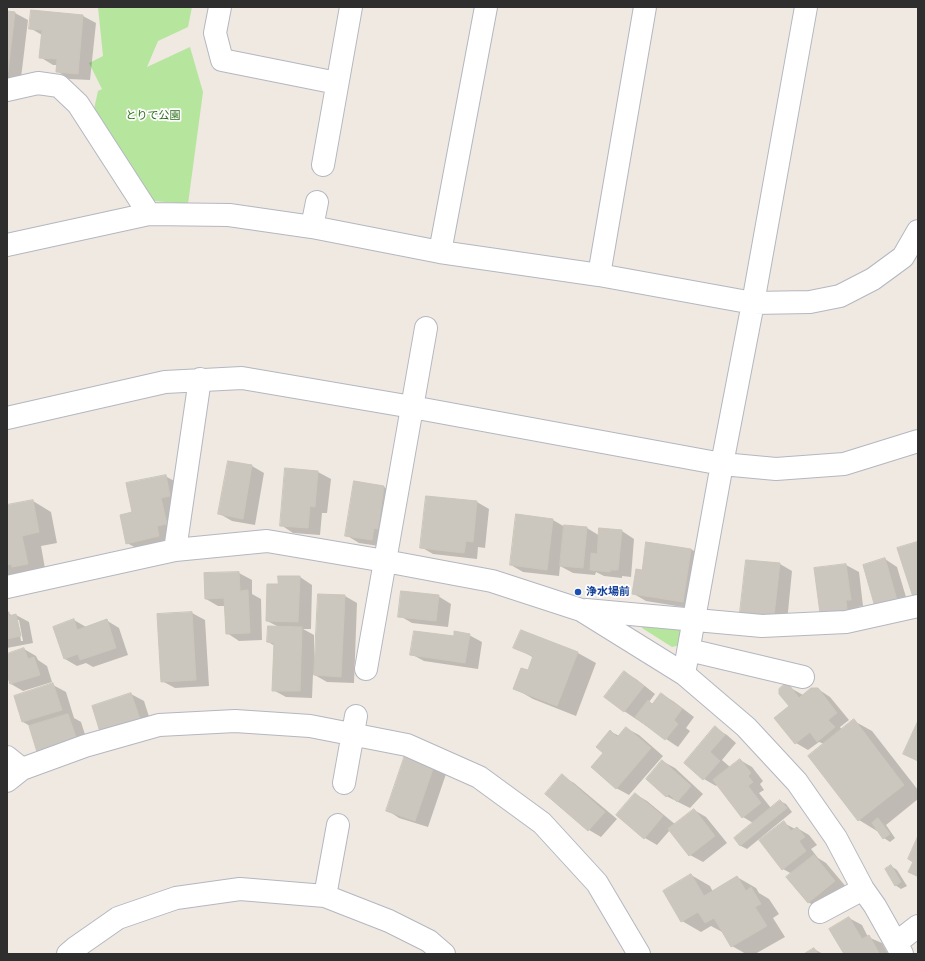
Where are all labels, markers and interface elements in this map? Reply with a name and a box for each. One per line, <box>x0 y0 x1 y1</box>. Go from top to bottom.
park label: とりで公園 <box>126 109 180 123</box>
place label: 浄水場前 <box>586 585 630 599</box>
marker: 浄水場前 <box>573 587 583 597</box>

